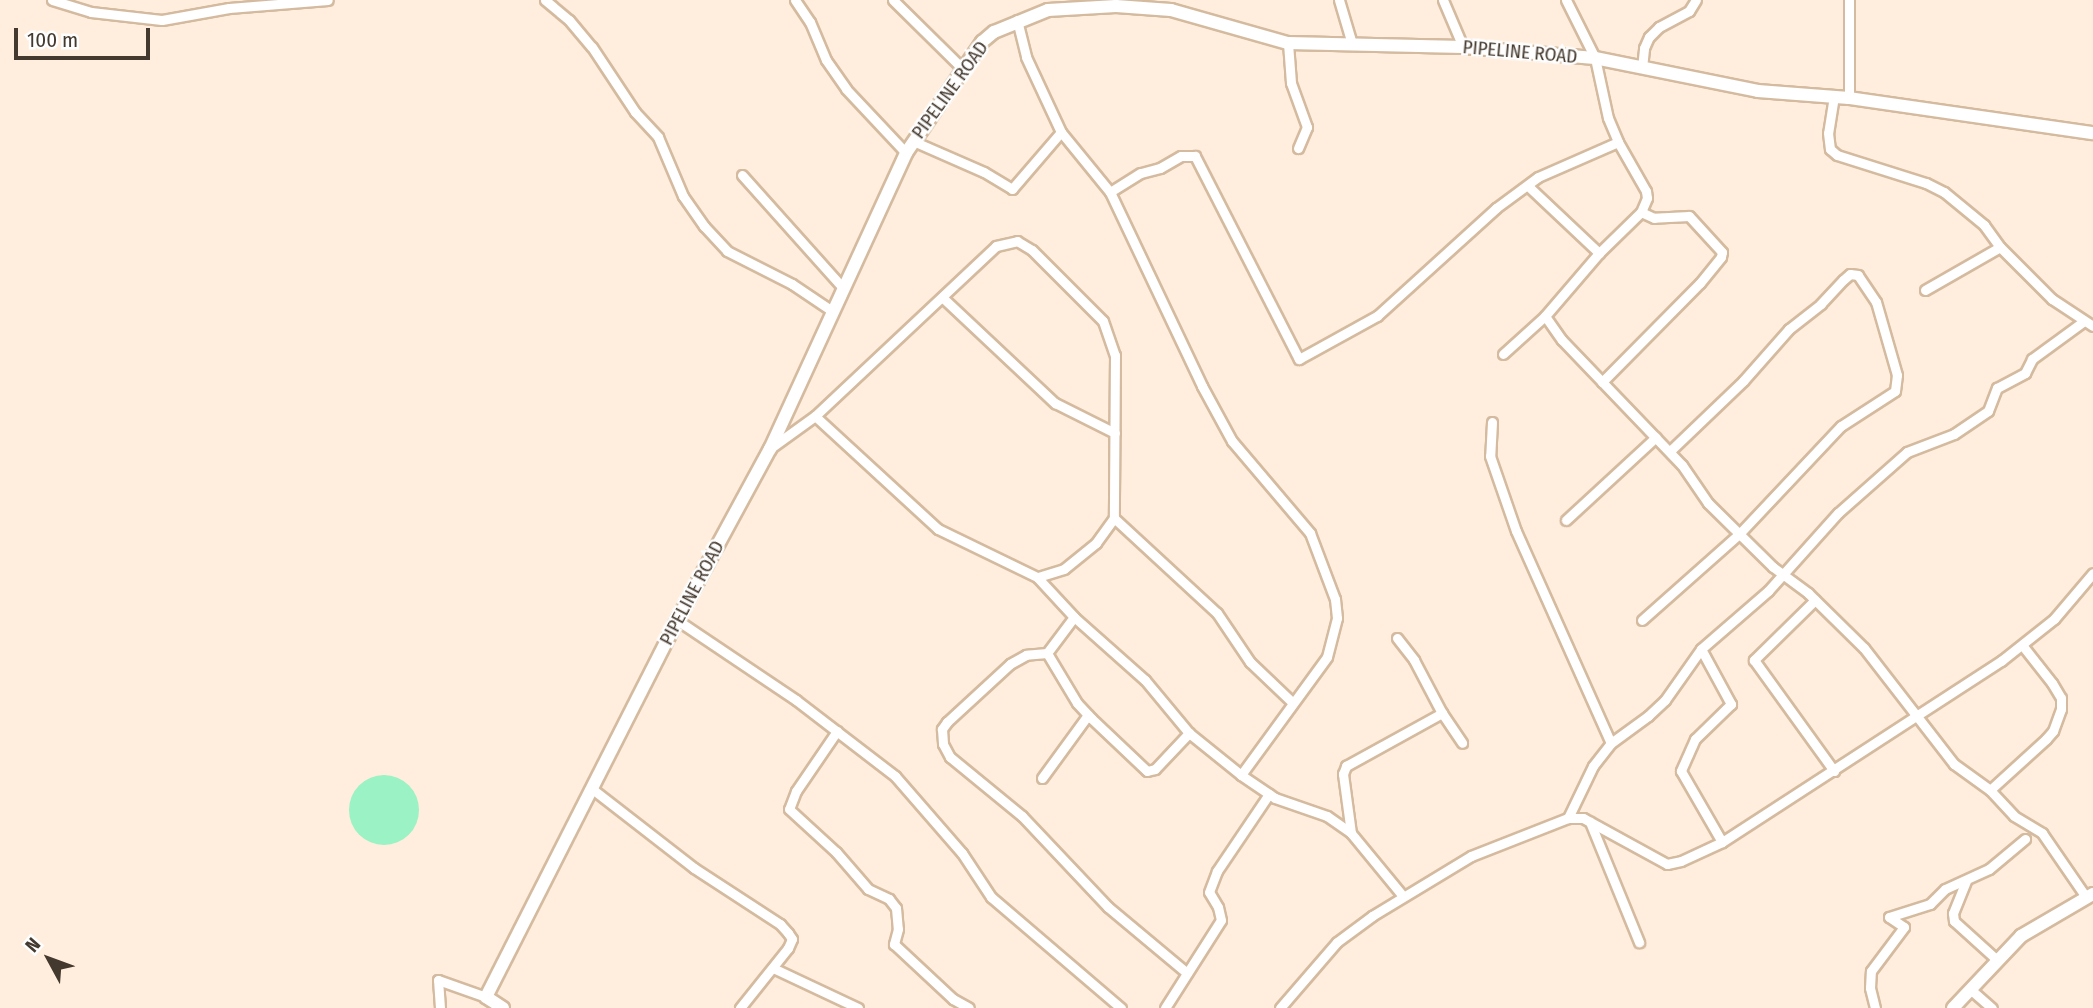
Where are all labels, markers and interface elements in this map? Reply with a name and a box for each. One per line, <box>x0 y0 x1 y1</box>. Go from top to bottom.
scale bar <box>18 14 154 58</box>
text: 100 m <box>27 27 78 53</box>
street label: PIPELINE ROAD <box>1462 36 1578 68</box>
street label: PIPELINE ROAD <box>907 37 993 143</box>
street label: PIPELINE ROAD <box>655 537 729 649</box>
north arrow <box>14 924 84 994</box>
text: N <box>20 933 45 957</box>

